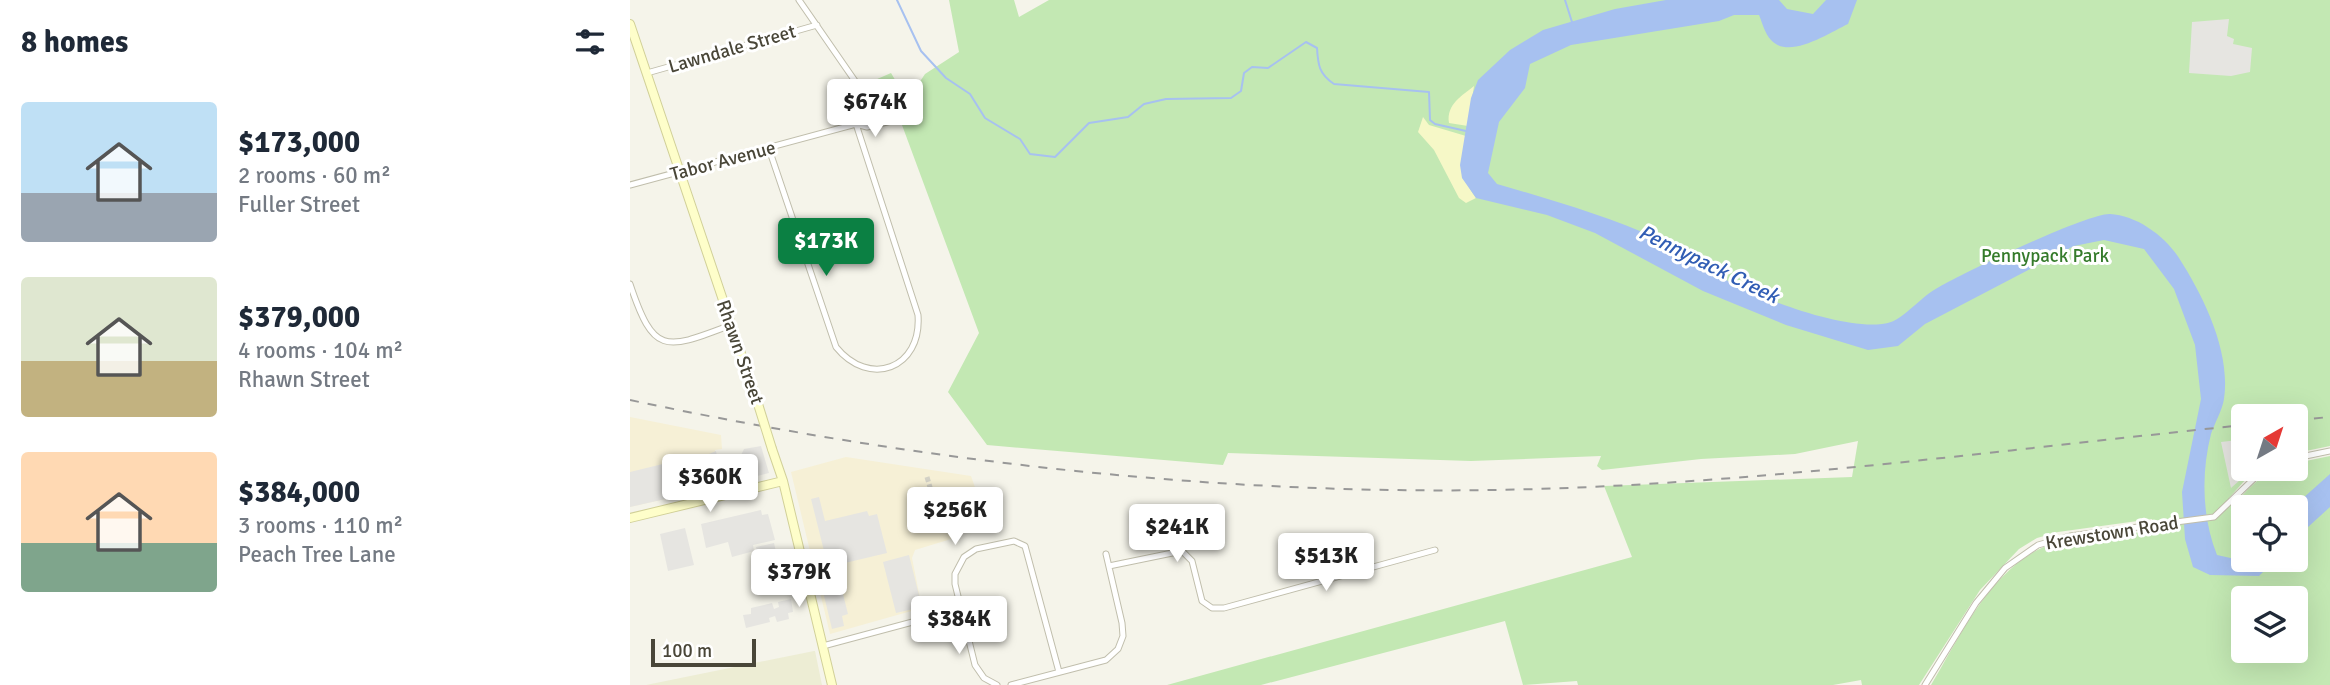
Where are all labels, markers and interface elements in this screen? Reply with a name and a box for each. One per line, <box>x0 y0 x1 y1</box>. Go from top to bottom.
street label: Lawndale Street <box>665 19 799 79</box>
icon: filters <box>571 23 609 61</box>
text: 8 homes <box>21 24 128 61</box>
pin: $674K <box>826 80 924 139</box>
text: $674K <box>843 87 907 116</box>
text: $173,000 <box>238 124 360 161</box>
icon: home <box>77 130 161 214</box>
street label: Tabor Avenue <box>668 135 778 187</box>
text: 2 rooms · 60 m² <box>238 161 391 190</box>
text: Fuller Street <box>238 190 360 219</box>
pin: $173K <box>777 218 875 278</box>
water label: Pennypack Creek <box>1635 219 1785 310</box>
text: $173K <box>794 226 858 255</box>
park label: Pennypack Park <box>1981 244 2109 268</box>
street label: Rhawn Street <box>711 297 769 408</box>
text: $379,000 <box>238 299 360 336</box>
icon: home <box>77 305 161 389</box>
text: 4 rooms · 104 m² <box>238 336 403 365</box>
text: Rhawn Street <box>238 365 370 394</box>
north arrow <box>2231 404 2308 481</box>
map controls <box>2231 404 2308 663</box>
pin: $360K <box>661 454 759 514</box>
text: $360K <box>678 462 742 491</box>
text: $384,000 <box>238 474 360 511</box>
icon: home <box>77 480 161 564</box>
pin: $256K <box>906 488 1004 547</box>
text: $256K <box>923 495 987 524</box>
button: locate <box>2231 495 2308 572</box>
pin: $241K <box>1128 504 1226 564</box>
text: 3 rooms · 110 m² <box>238 511 403 540</box>
street label: Krewstown Road <box>2044 511 2180 555</box>
text: $241K <box>1145 512 1209 541</box>
pin: $513K <box>1277 534 1375 593</box>
text: Peach Tree Lane <box>238 540 396 569</box>
text: $513K <box>1294 541 1358 570</box>
pin: $379K <box>750 550 848 609</box>
text: $379K <box>767 557 831 586</box>
button: layers <box>2231 586 2308 663</box>
pin: $384K <box>910 596 1008 656</box>
text: $384K <box>927 604 991 633</box>
scale bar <box>651 636 756 668</box>
text: 100 m <box>662 639 712 663</box>

